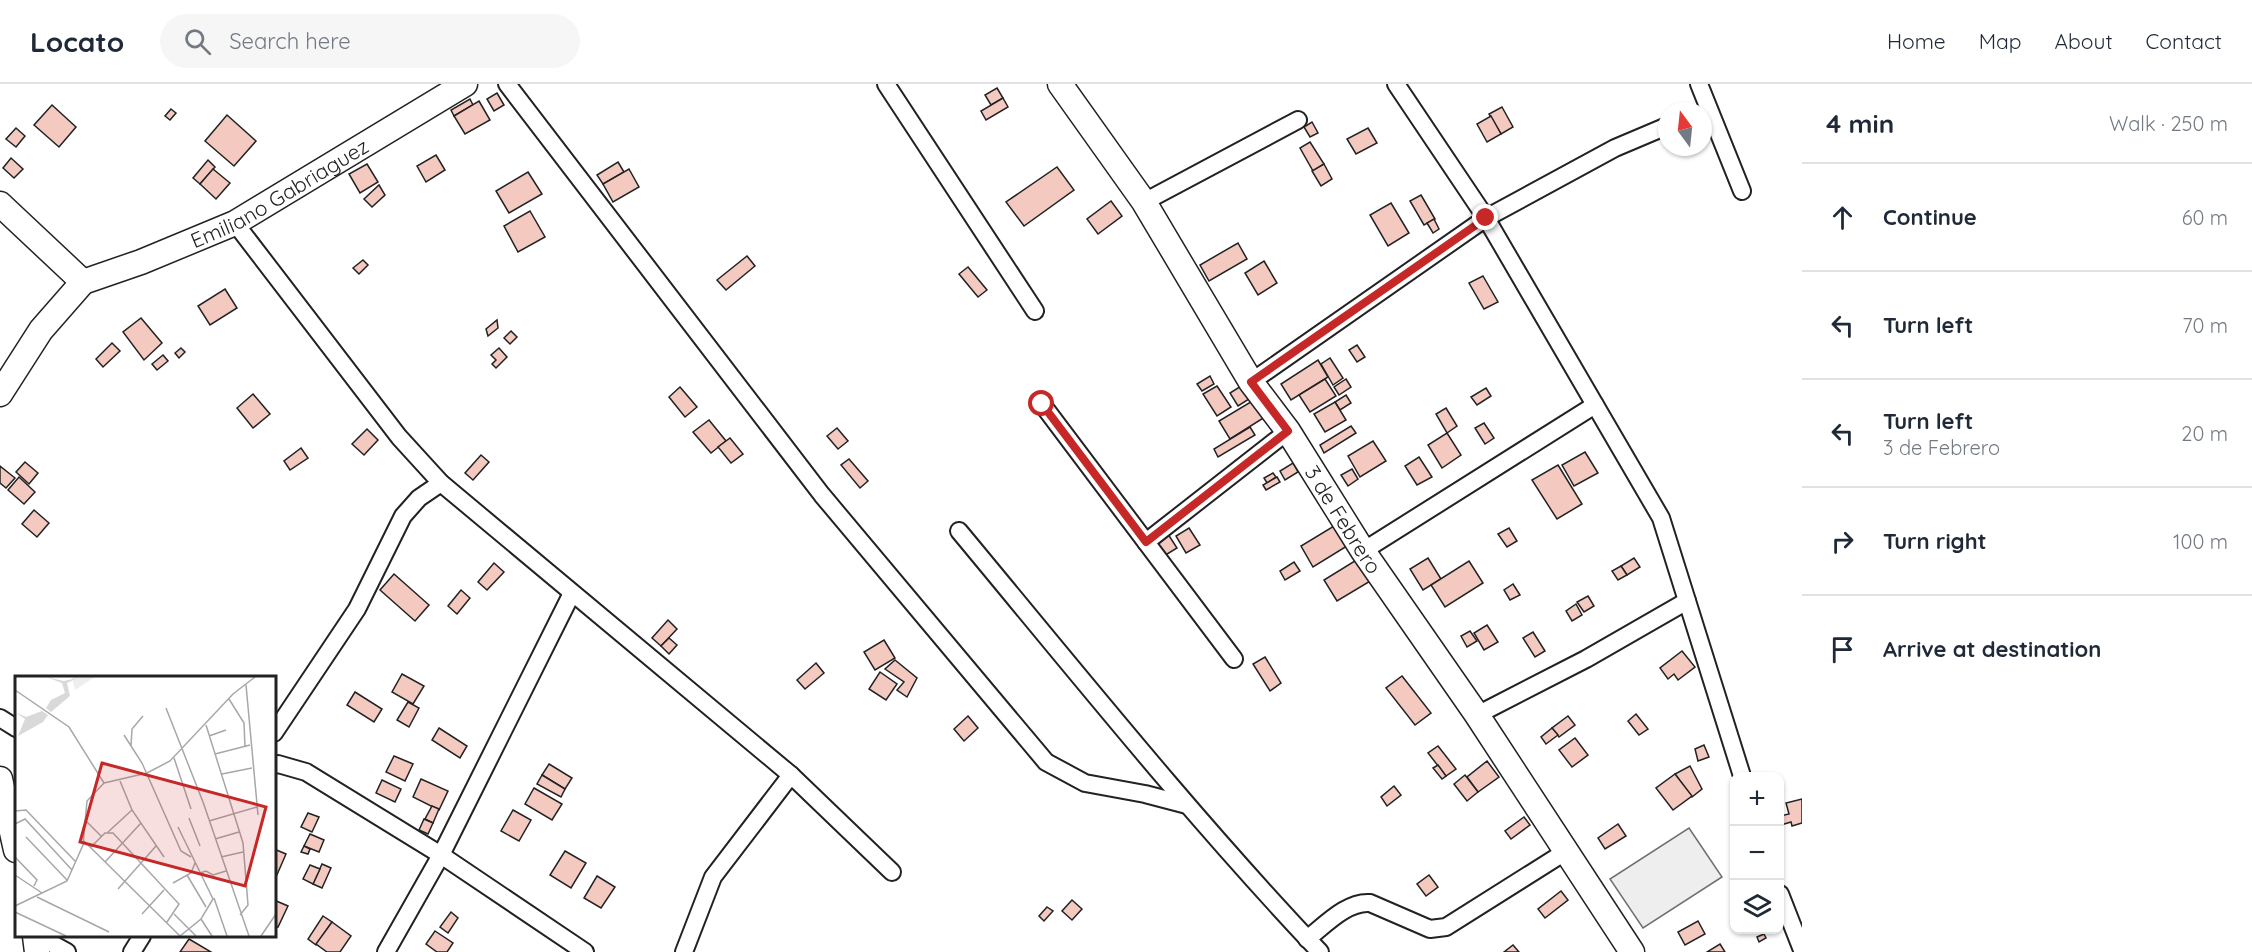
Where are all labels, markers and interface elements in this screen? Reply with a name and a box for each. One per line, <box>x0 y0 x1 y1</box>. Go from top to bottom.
search box <box>160 14 580 68</box>
text: Locato <box>30 24 124 59</box>
icon: search <box>181 25 214 58</box>
text: Search here <box>229 27 351 55</box>
text: Home <box>1887 28 1946 54</box>
text: Map <box>1979 28 2022 54</box>
text: About <box>2055 28 2113 54</box>
text: Contact <box>2146 28 2222 54</box>
north arrow <box>1658 102 1712 156</box>
text: 4 min <box>1826 107 1894 140</box>
text: Walk · 250 m <box>2109 111 2228 136</box>
street label: Emiliano Gabriaguez <box>186 132 373 253</box>
icon: ahead <box>1826 201 1859 234</box>
text: Continue <box>1883 203 1977 231</box>
route end <box>1472 204 1498 230</box>
text: 60 m <box>2182 205 2228 230</box>
icon: left <box>1826 309 1859 342</box>
text: Turn left <box>1883 311 1973 339</box>
text: 70 m <box>2182 313 2228 338</box>
route start <box>1028 390 1054 416</box>
text: Turn left <box>1883 407 1973 435</box>
icon: left <box>1826 417 1859 450</box>
text: 20 m <box>2181 421 2228 446</box>
text: 3 de Febrero <box>1883 435 2000 460</box>
street label: 3 de Febrero <box>1300 460 1388 578</box>
icon: right <box>1826 525 1859 558</box>
text: Turn right <box>1883 527 1987 555</box>
text: 100 m <box>2173 529 2228 554</box>
icon: arrive <box>1826 633 1859 666</box>
text: Arrive at destination <box>1883 635 2101 663</box>
inset map <box>15 676 276 937</box>
map controls <box>1730 772 1784 934</box>
button: + <box>1730 772 1784 826</box>
button: − <box>1730 826 1784 880</box>
button: layers <box>1730 880 1784 934</box>

